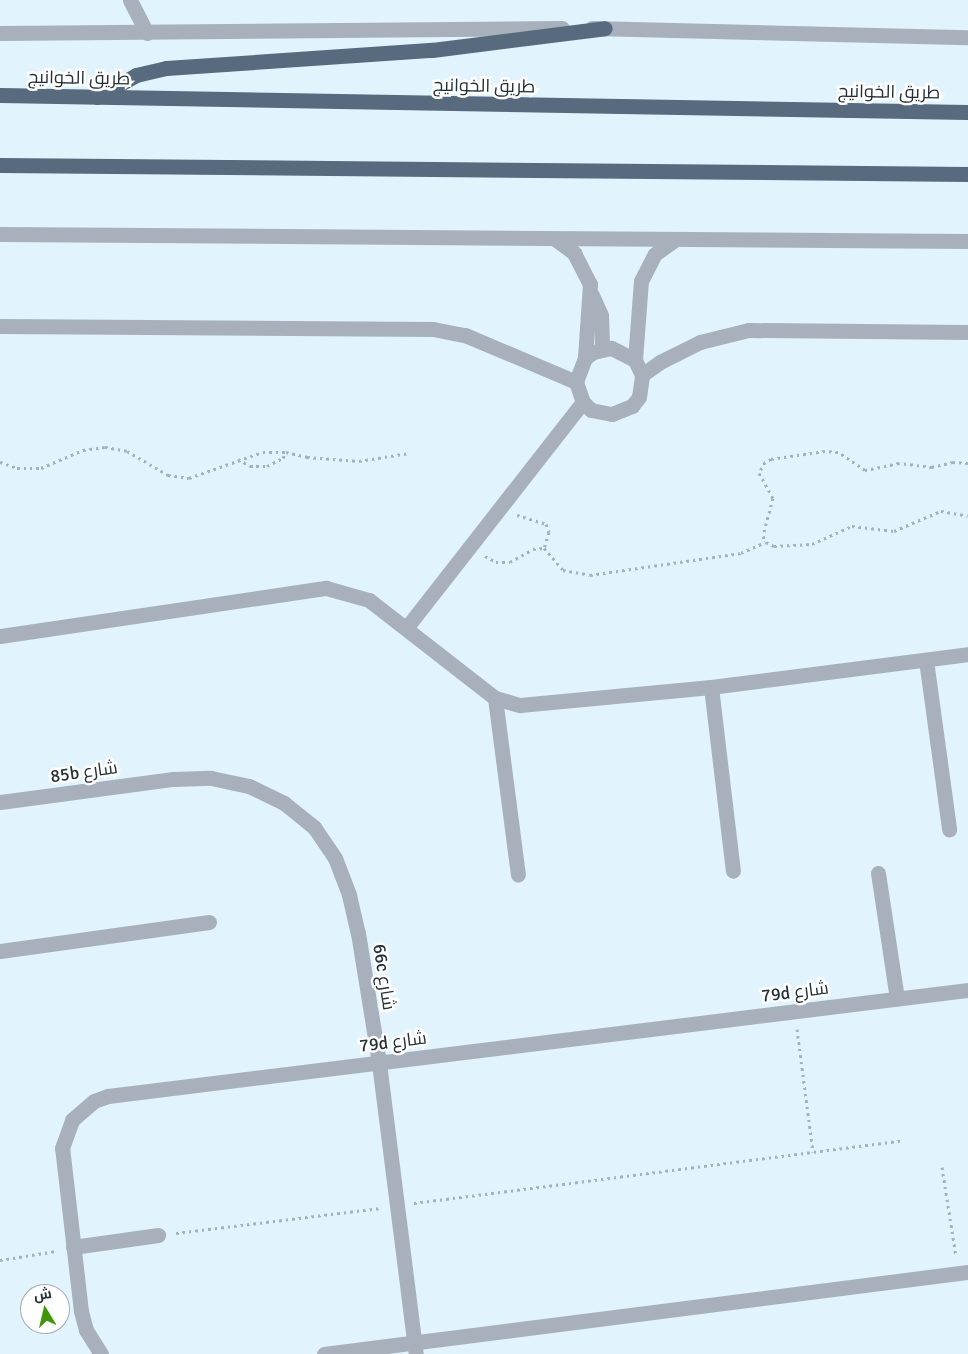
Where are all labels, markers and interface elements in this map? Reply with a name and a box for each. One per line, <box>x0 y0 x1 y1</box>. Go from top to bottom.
street label: طريق الخوانيج <box>28 66 130 90</box>
street label: طريق الخوانيج <box>433 74 535 98</box>
street label: طريق الخوانيج <box>838 80 940 104</box>
street label: 85b شارع <box>49 757 119 787</box>
street label: 66c شارع <box>368 942 400 1012</box>
street label: 79d شارع <box>760 977 830 1007</box>
street label: 79d شارع <box>358 1027 428 1057</box>
north arrow <box>20 1284 70 1334</box>
text: ش <box>33 1285 53 1304</box>

